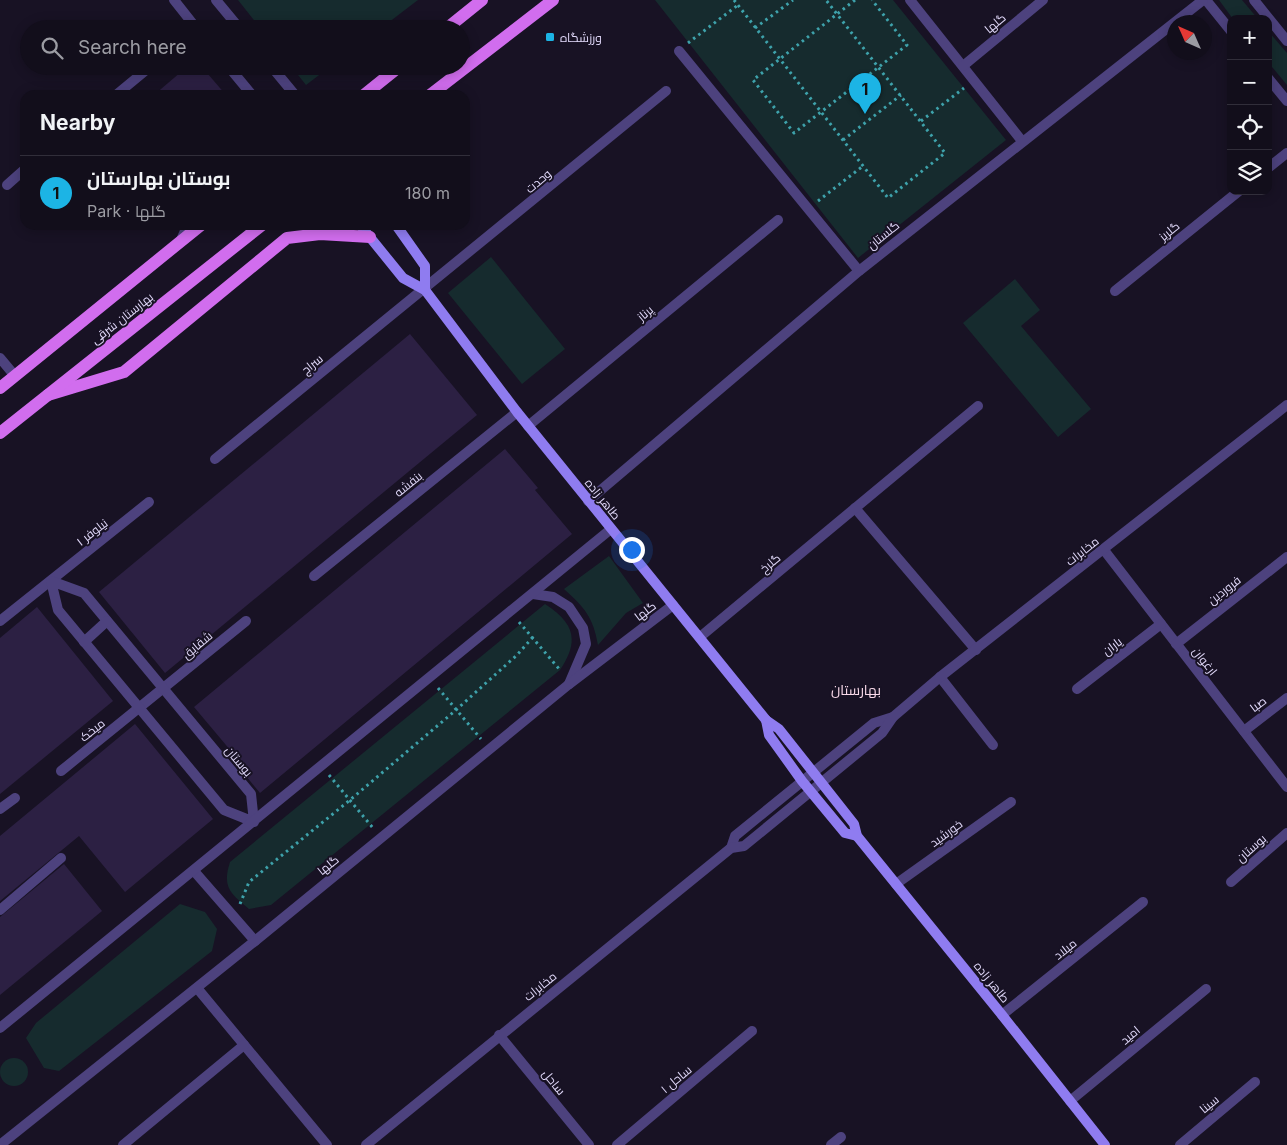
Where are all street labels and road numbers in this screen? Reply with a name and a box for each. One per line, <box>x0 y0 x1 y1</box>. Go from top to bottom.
street label: گلها <box>981 10 1009 36</box>
street label: وحدت <box>522 166 554 196</box>
street label: گلستان <box>864 217 902 253</box>
street label: گلریز <box>1155 218 1182 244</box>
street label: بهارستان شرقی <box>88 289 156 347</box>
street label: پرناز <box>633 301 658 326</box>
street label: سراج <box>298 351 326 378</box>
street label: بنفشه <box>391 468 425 500</box>
street label: طاهر زاده <box>582 476 624 523</box>
street label: نیلوفر ۱ <box>73 515 111 549</box>
street label: مخابرات <box>1062 533 1102 569</box>
street label: گلرخ <box>757 550 784 577</box>
street label: فروردین <box>1204 572 1244 608</box>
street label: گلها <box>631 598 659 624</box>
street label: شقایق <box>179 628 215 662</box>
street label: یاران <box>1099 633 1126 658</box>
street label: ارغوان <box>1189 644 1221 678</box>
street label: صبا <box>1247 693 1269 715</box>
street label: میخک <box>76 715 108 745</box>
street label: بوستان <box>222 743 256 779</box>
street label: خورشید <box>927 816 965 850</box>
street label: بوستان <box>1233 831 1269 865</box>
street label: گلها <box>314 852 342 878</box>
street label: میلاد <box>1050 935 1080 963</box>
street label: طاهر زاده <box>971 959 1013 1006</box>
street label: مخابرات <box>521 968 559 1004</box>
street label: امید <box>1117 1023 1143 1047</box>
street label: ساحل ۱ <box>658 1062 695 1096</box>
street label: ساحل <box>539 1066 569 1098</box>
street label: سینا <box>1196 1092 1222 1116</box>

